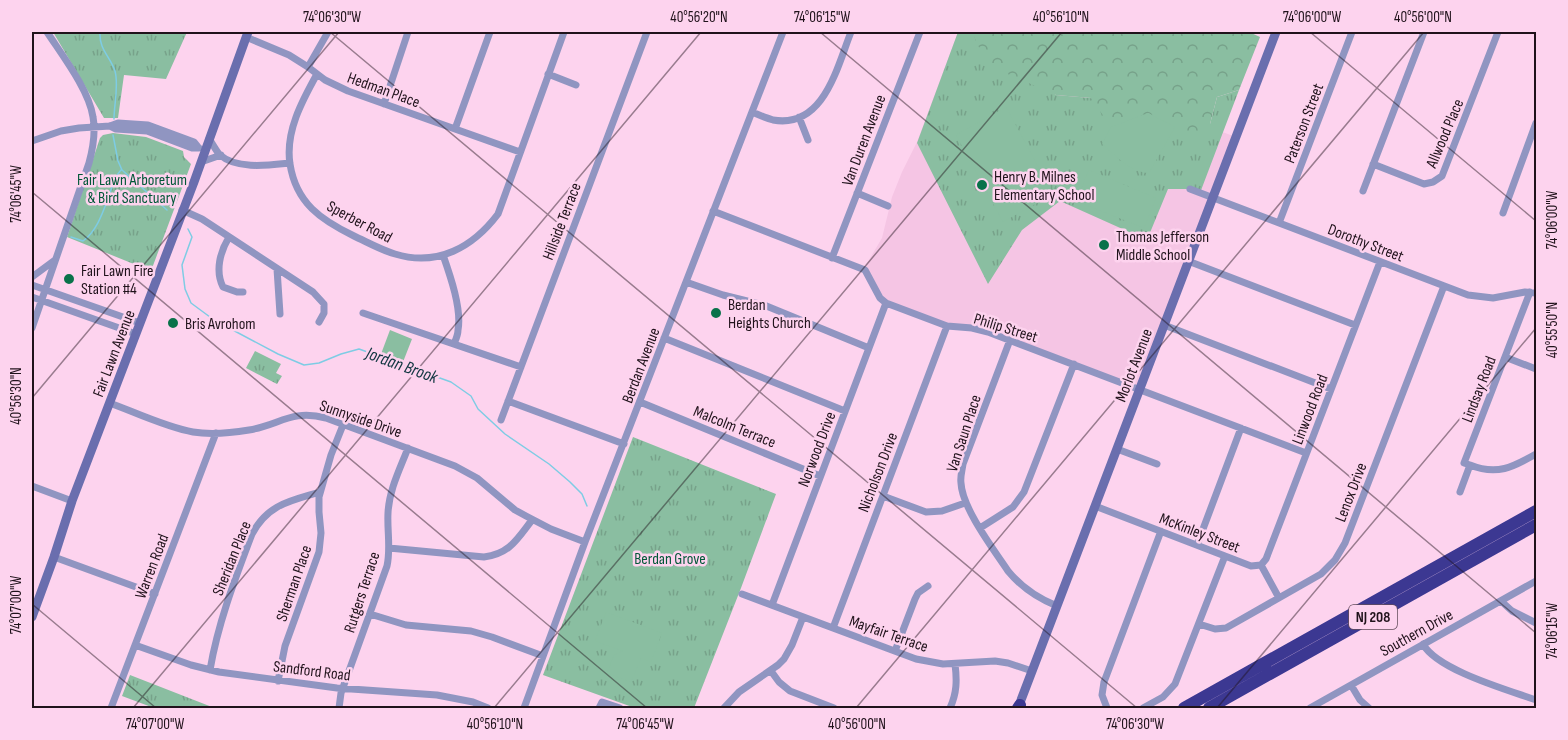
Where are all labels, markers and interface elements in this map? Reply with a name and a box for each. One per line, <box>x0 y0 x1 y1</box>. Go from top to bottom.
text: 74°06'30"W <box>303 8 361 27</box>
text: 40°56'20"N <box>670 8 728 27</box>
text: 74°06'15"W <box>794 8 850 27</box>
text: 40°56'10"N <box>1033 8 1089 27</box>
text: 74°06'00"W <box>1283 8 1342 27</box>
text: 40°56'00"N <box>1394 8 1452 27</box>
street label: Hedman Place <box>345 69 422 112</box>
street label: Paterson Street <box>1281 81 1328 166</box>
street label: Van Duren Avenue <box>838 92 890 189</box>
street label: Allwood Place <box>1422 96 1468 172</box>
text: 74°06'45"W <box>7 165 26 223</box>
place label: Henry B. Milnes Elementary School <box>994 168 1094 205</box>
park label: Fair Lawn Arboretum & Bird Sanctuary <box>77 171 187 208</box>
marker: Henry B. Milnes Elementary School <box>975 178 989 192</box>
street label: Hillside Terrace <box>539 180 586 263</box>
text: 74°06'00"W <box>1543 190 1562 249</box>
street label: Sperber Road <box>323 197 395 247</box>
street label: Dorothy Street <box>1325 220 1406 267</box>
place label: Thomas Jefferson Middle School <box>1116 228 1209 265</box>
marker: Thomas Jefferson Middle School <box>1097 238 1111 252</box>
place label: Fair Lawn Fire Station #4 <box>81 262 153 299</box>
marker: Fair Lawn Fire Station #4 <box>62 272 76 286</box>
place label: Berdan Heights Church <box>728 296 811 333</box>
text: 40°55'50"N <box>1543 302 1562 358</box>
marker: Berdan Heights Church <box>709 306 723 320</box>
street label: Fair Lawn Avenue <box>89 307 140 400</box>
street label: Philip Street <box>971 310 1040 347</box>
place label: Bris Avrohom <box>185 315 256 334</box>
marker: Bris Avrohom <box>166 316 180 330</box>
street label: Berdan Avenue <box>618 325 664 406</box>
street label: Morlot Avenue <box>1112 326 1157 405</box>
water label: Jordan Brook <box>362 342 442 389</box>
street label: Lindsay Road <box>1458 354 1501 425</box>
text: 40°56'30"N <box>7 367 26 425</box>
street label: Linwood Road <box>1288 372 1332 447</box>
street label: Van Saun Place <box>943 392 986 474</box>
street label: Sunnyside Drive <box>317 396 404 442</box>
street label: Malcolm Terrace <box>690 402 778 453</box>
street label: Norwood Drive <box>794 409 840 490</box>
street label: Nicholson Drive <box>855 430 902 515</box>
street label: Lenox Drive <box>1331 460 1371 525</box>
street label: McKinley Street <box>1156 509 1243 558</box>
street label: Sheridan Place <box>209 519 256 599</box>
street label: Warren Road <box>131 532 173 601</box>
street label: Sherman Place <box>273 543 316 624</box>
street label: Rutgers Terrace <box>340 550 384 635</box>
park label: Berdan Grove <box>634 550 706 569</box>
text: 74°07'00"W <box>7 576 26 634</box>
text: 74°06'15"W <box>1543 603 1562 659</box>
road number: NJ 208 <box>1349 605 1397 629</box>
street label: Southern Drive <box>1377 606 1456 661</box>
street label: Mayfair Terrace <box>847 612 931 657</box>
street label: Sandford Road <box>272 657 352 686</box>
text: 74°07'00"W <box>126 715 184 734</box>
text: 40°56'10"N <box>467 715 523 734</box>
text: 74°06'45"W <box>616 715 674 734</box>
text: 40°56'00"N <box>828 715 886 734</box>
text: 74°06'30"W <box>1106 715 1164 734</box>

